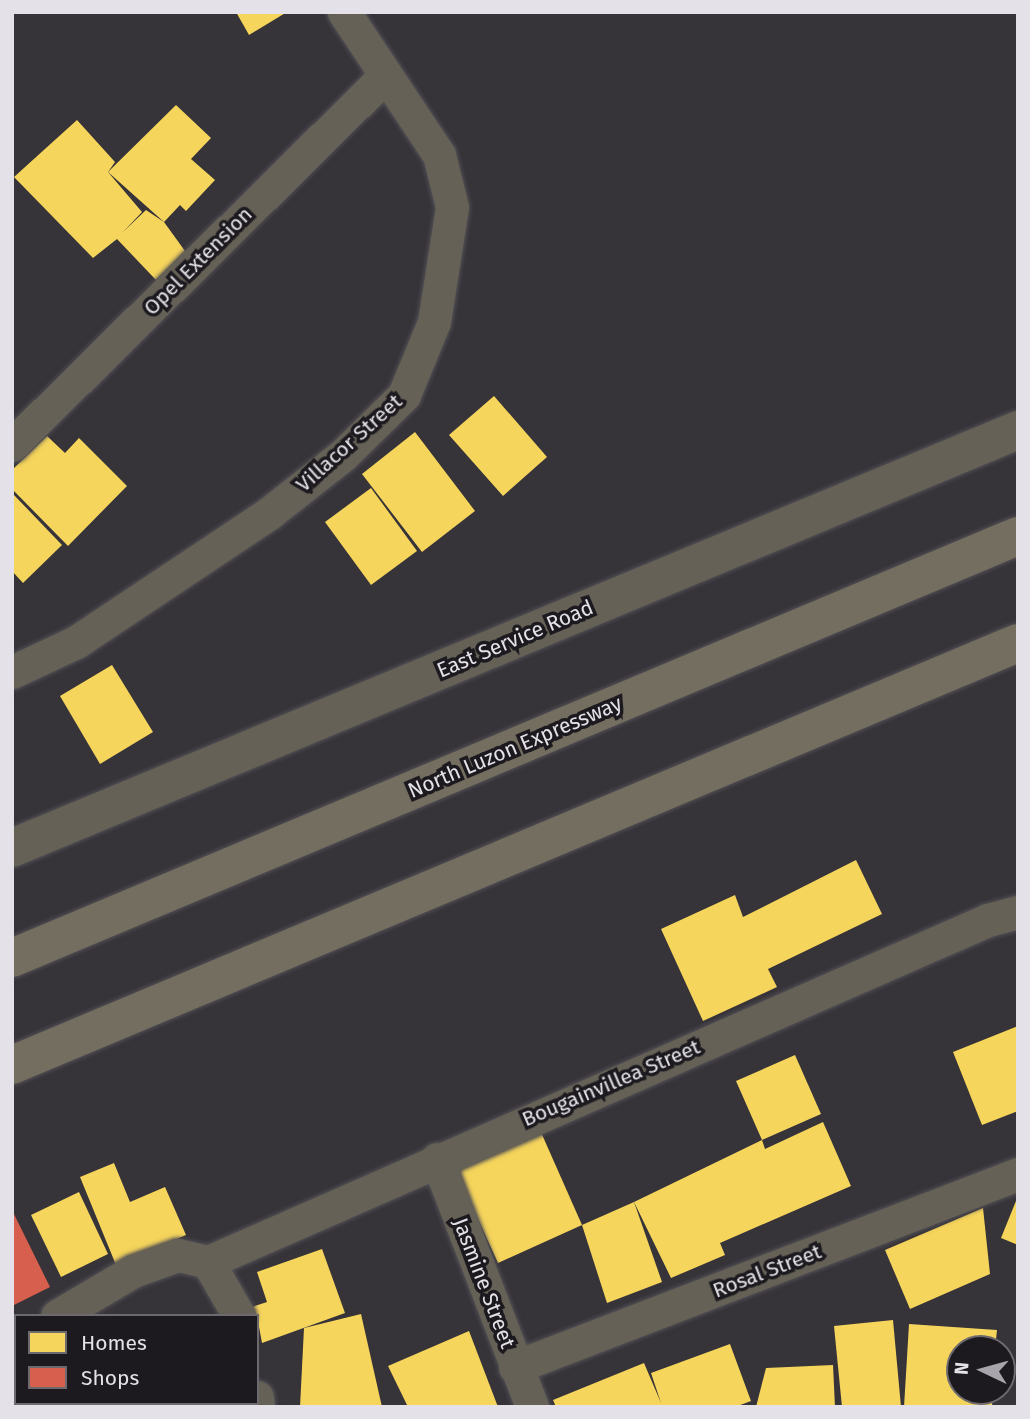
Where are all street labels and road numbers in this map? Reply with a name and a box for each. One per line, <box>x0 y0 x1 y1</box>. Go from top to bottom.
street label: Opel Extension <box>139 202 257 320</box>
street label: Villacor Street <box>291 389 407 497</box>
street label: East Service Road <box>433 595 597 683</box>
street label: North Luzon Expressway <box>404 690 626 804</box>
street label: Bougainvillea Street <box>518 1034 704 1132</box>
street label: Jasmine Street <box>448 1214 520 1352</box>
street label: Rosal Street <box>709 1239 825 1303</box>

